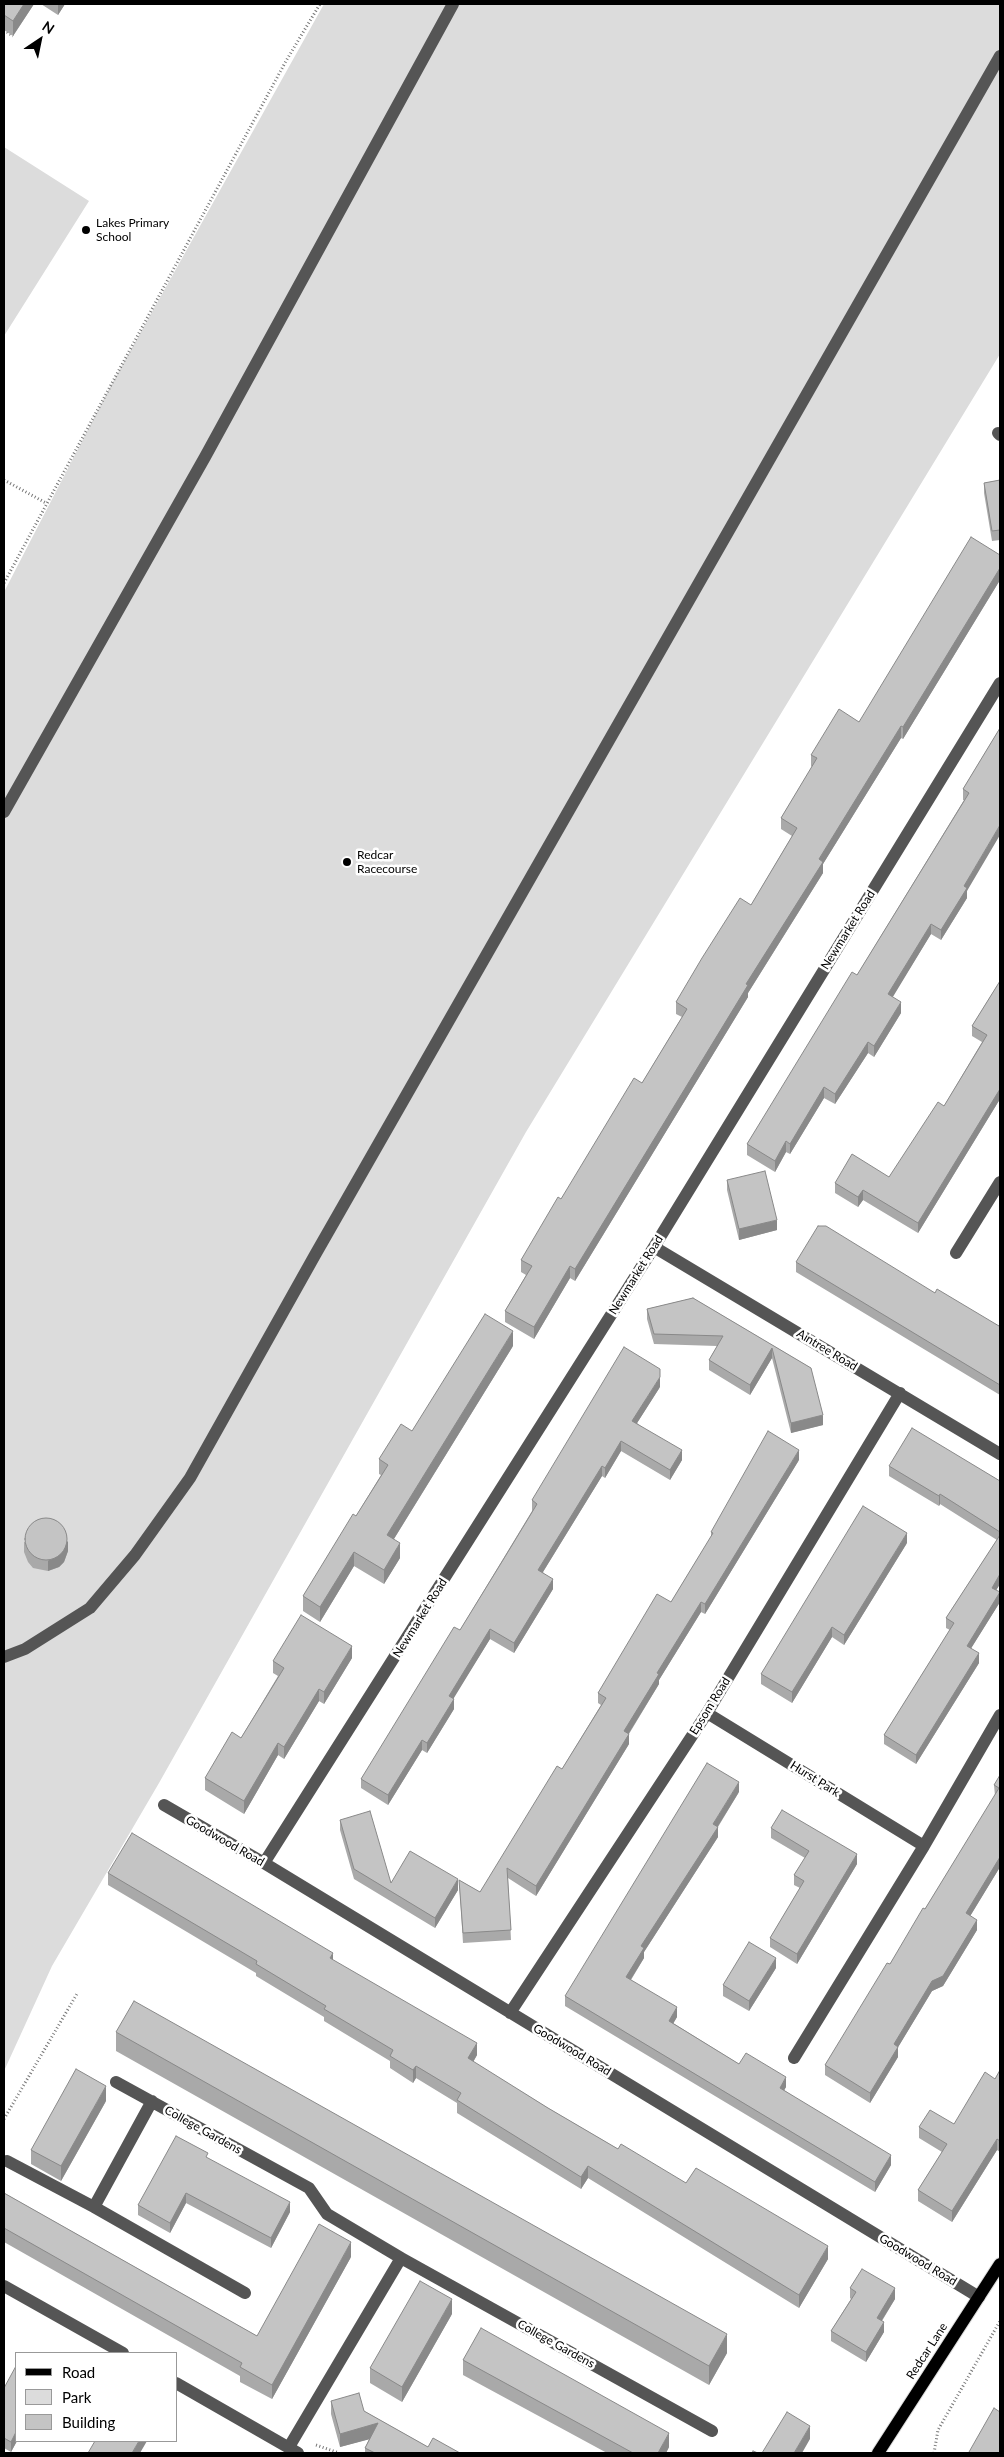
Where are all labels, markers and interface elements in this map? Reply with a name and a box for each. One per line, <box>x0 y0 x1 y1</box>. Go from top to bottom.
north arrow <box>15 15 65 65</box>
text: N <box>39 17 58 37</box>
place label: Lakes Primary School <box>96 216 169 244</box>
marker: Lakes Primary School <box>80 224 92 236</box>
place label: Redcar Racecourse <box>357 848 417 876</box>
marker: Redcar Racecourse <box>341 856 353 868</box>
street label: Newmarket Road <box>818 888 878 972</box>
street label: Newmarket Road <box>606 1233 666 1317</box>
street label: Aintree Road <box>794 1326 860 1374</box>
street label: Newmarket Road <box>390 1576 450 1660</box>
street label: Epsom Road <box>687 1675 733 1737</box>
street label: Hurst Park <box>787 1758 843 1800</box>
street label: Goodwood Road <box>183 1813 267 1869</box>
street label: Goodwood Road <box>530 2021 614 2079</box>
street label: College Gardens <box>162 2103 244 2157</box>
street label: Goodwood Road <box>876 2231 960 2289</box>
street label: College Gardens <box>515 2317 597 2371</box>
street label: Redcar Lane <box>903 2320 951 2382</box>
legend <box>15 2352 178 2442</box>
text: Road <box>62 2363 95 2381</box>
text: Park <box>62 2388 91 2406</box>
text: Building <box>62 2413 115 2431</box>

